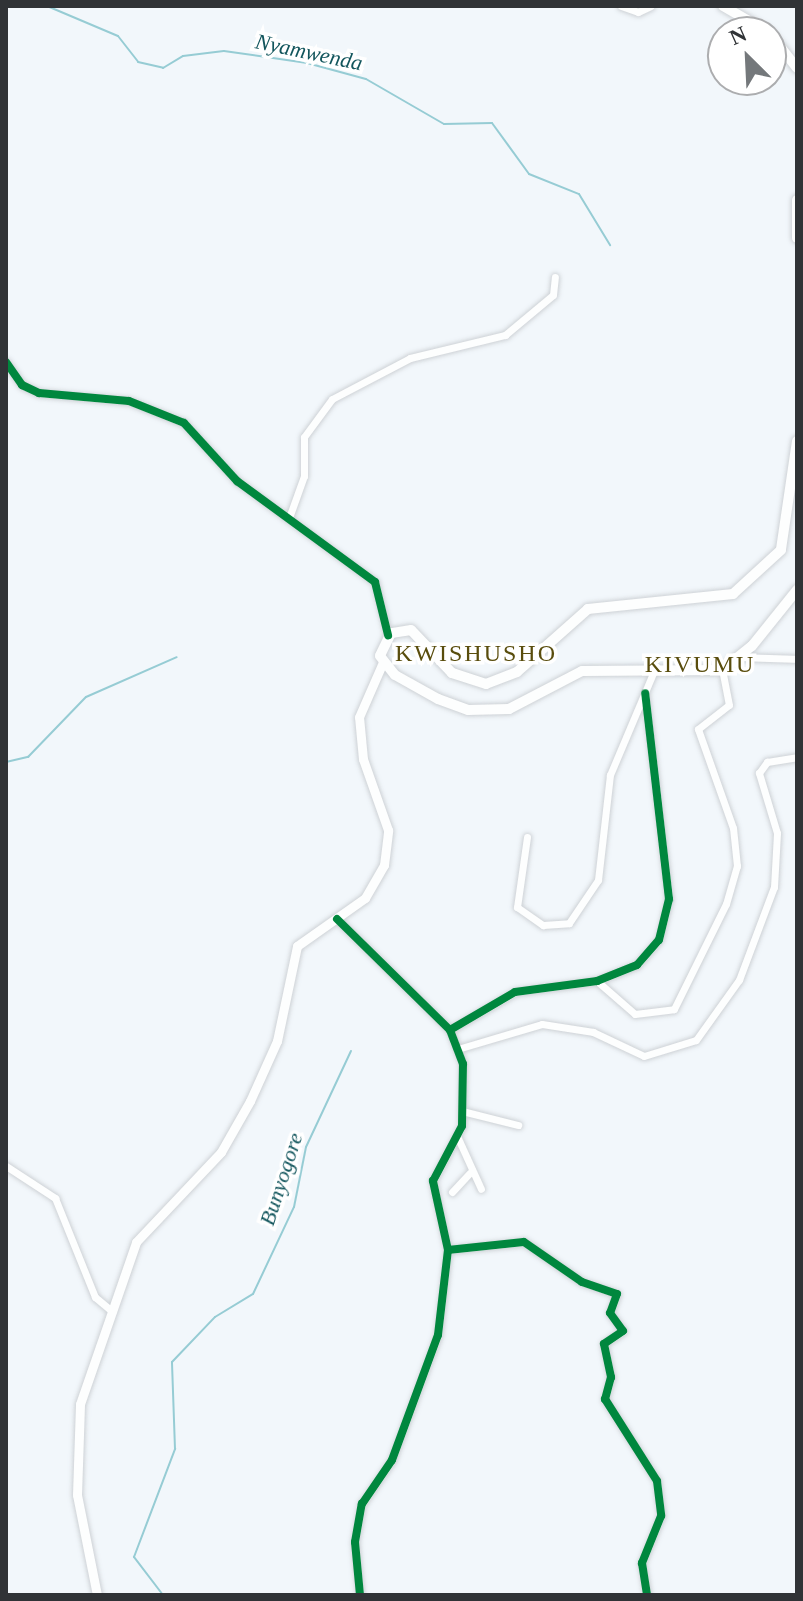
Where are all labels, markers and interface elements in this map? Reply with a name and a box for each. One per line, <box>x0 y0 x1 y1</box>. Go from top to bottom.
north arrow <box>707 16 787 96</box>
text: N <box>725 21 750 50</box>
water label: Nyamwenda <box>253 28 365 76</box>
district label: KWISHUSHO <box>395 640 557 668</box>
district label: KIVUMU <box>645 651 755 679</box>
water label: Bunyogore <box>254 1129 308 1229</box>

